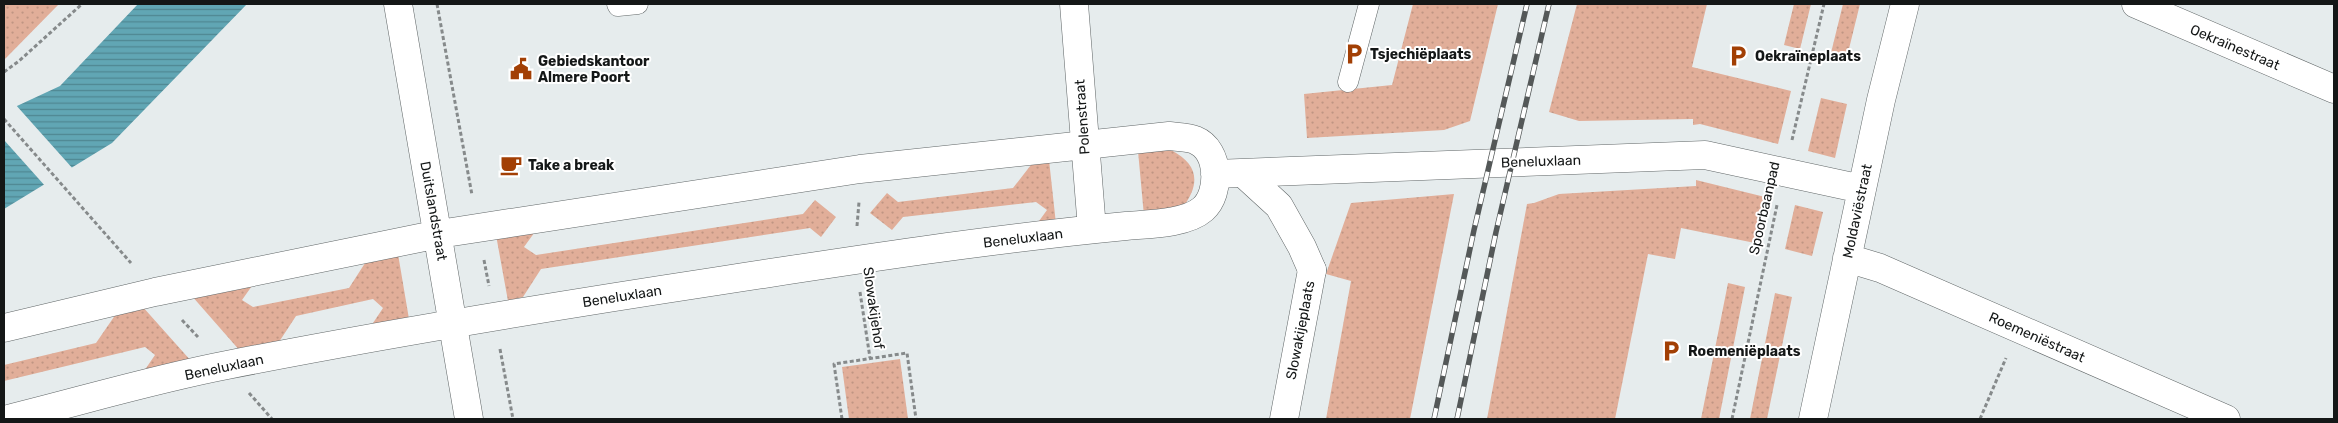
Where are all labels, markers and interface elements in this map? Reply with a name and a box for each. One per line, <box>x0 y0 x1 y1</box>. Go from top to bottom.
street label: Oekraïnestraat <box>2187 21 2283 74</box>
parking icon: Tsjechiëplaats <box>1341 41 1367 67</box>
parking icon: Oekraïneplaats <box>1725 43 1751 69</box>
place label: Tsjechiëplaats <box>1370 46 1472 63</box>
place label: Oekraïneplaats <box>1755 48 1861 65</box>
place label: Gebiedskantoor Almere Poort <box>538 53 650 86</box>
public building icon: Gebiedskantoor Almere Poort <box>508 56 534 82</box>
street label: Polenstraat <box>1071 78 1094 155</box>
cafe icon: Take a break <box>498 152 524 178</box>
street label: Beneluxlaan <box>1501 152 1581 171</box>
place label: Take a break <box>528 157 615 174</box>
street label: Duitslandstraat <box>416 160 451 263</box>
street label: Spoorbaanpad <box>1746 160 1783 256</box>
street label: Moldaviëstraat <box>1839 162 1876 260</box>
street label: Beneluxlaan <box>982 225 1064 252</box>
street label: Slowakijehof <box>859 266 888 351</box>
street label: Slowakijeplaats <box>1283 279 1318 381</box>
street label: Beneluxlaan <box>581 282 663 311</box>
street label: Roemeniëstraat <box>1986 309 2088 367</box>
parking icon: Roemeniëplaats <box>1658 338 1684 364</box>
place label: Roemeniëplaats <box>1688 343 1801 360</box>
street label: Beneluxlaan <box>183 351 265 384</box>

